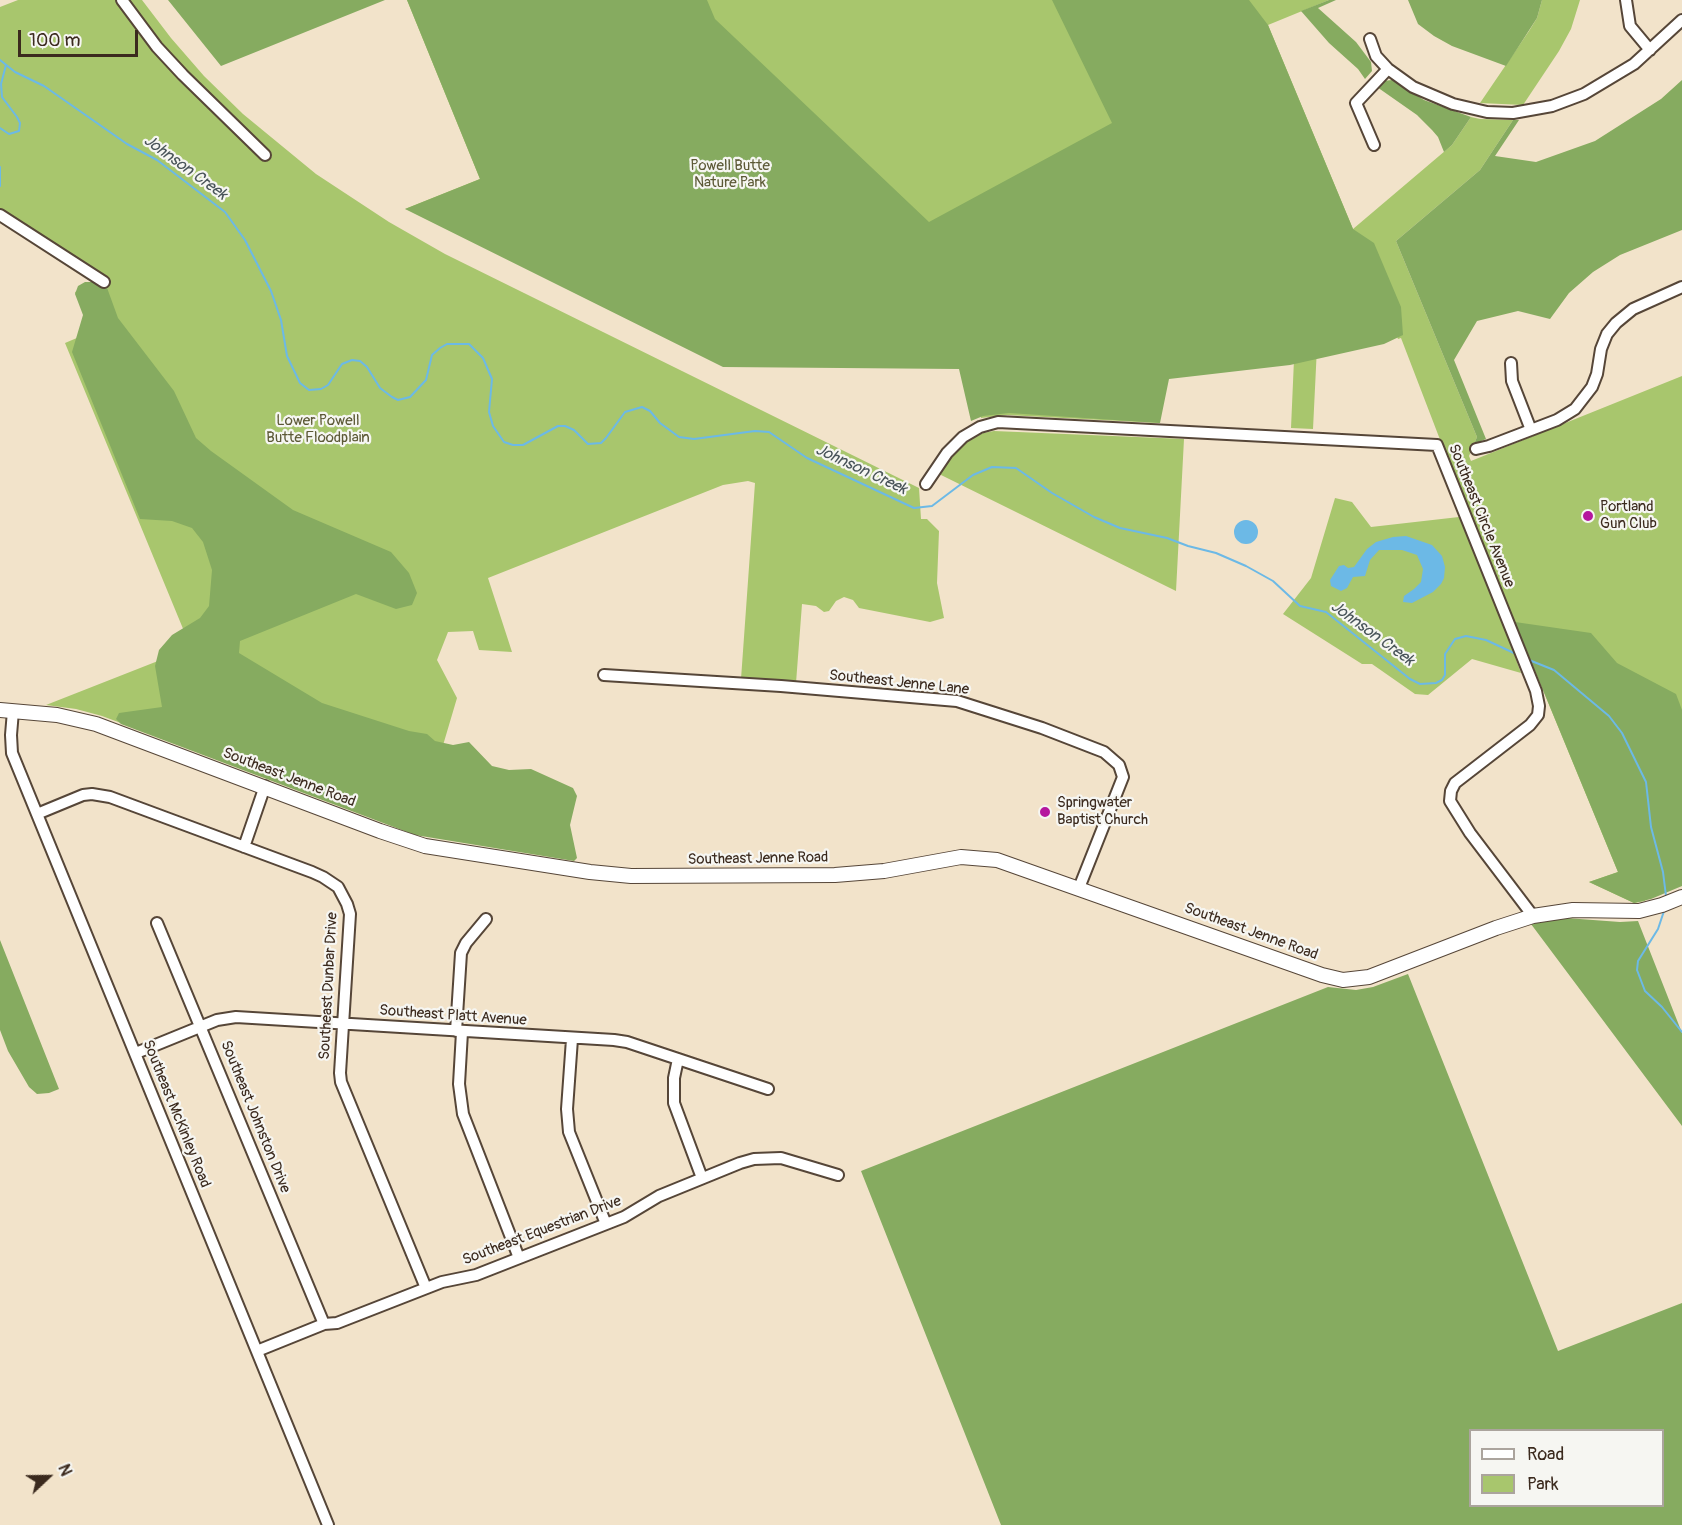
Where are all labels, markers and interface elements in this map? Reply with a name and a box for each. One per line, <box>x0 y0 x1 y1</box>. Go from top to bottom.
scale bar <box>21 18 141 56</box>
text: 100 m <box>29 29 81 52</box>
water label: Johnson Creek <box>140 131 230 205</box>
park label: Powell Butte Nature Park <box>690 157 770 192</box>
park label: Lower Powell Butte Floodplain <box>266 412 370 447</box>
water label: Johnson Creek <box>812 441 910 499</box>
street label: Southeast Circle Avenue <box>1444 442 1518 590</box>
place label: Portland Gun Club <box>1600 498 1657 533</box>
marker: Portland Gun Club <box>1581 509 1595 523</box>
water label: Johnson Creek <box>1327 597 1417 671</box>
street label: Southeast Jenne Lane <box>828 667 970 699</box>
street label: Southeast Jenne Road <box>220 744 358 812</box>
place label: Springwater Baptist Church <box>1057 794 1148 829</box>
marker: Springwater Baptist Church <box>1038 805 1052 819</box>
street label: Southeast Jenne Road <box>687 849 829 869</box>
street label: Southeast Jenne Road <box>1182 899 1320 965</box>
street label: Southeast Dunbar Drive <box>316 912 342 1060</box>
street label: Southeast Platt Avenue <box>379 1002 527 1030</box>
street label: Southeast McKinley Road <box>138 1037 214 1191</box>
street label: Southeast Johnston Drive <box>216 1038 294 1196</box>
street label: Southeast Equestrian Drive <box>460 1192 624 1270</box>
legend <box>1469 1429 1664 1507</box>
text: Road <box>1527 1443 1564 1466</box>
north arrow <box>18 1447 78 1507</box>
text: N <box>53 1461 76 1479</box>
text: Park <box>1527 1473 1559 1496</box>

